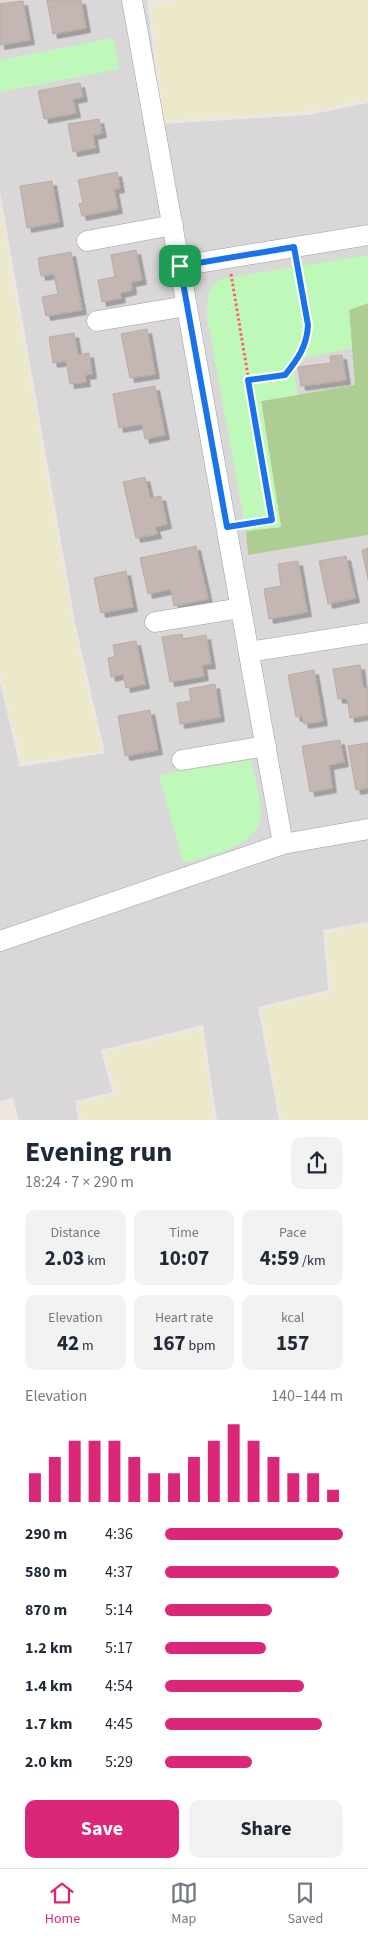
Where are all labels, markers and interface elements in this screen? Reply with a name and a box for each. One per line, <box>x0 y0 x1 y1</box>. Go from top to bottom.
pin <box>159 245 201 287</box>
icon: arrive <box>166 252 194 280</box>
text: Evening run <box>25 1132 172 1172</box>
button: share <box>291 1137 343 1189</box>
text: 18:24 · 7 × 290 m <box>25 1171 134 1193</box>
text: Distance <box>50 1223 100 1243</box>
text: Time <box>169 1223 199 1243</box>
text: Pace <box>279 1223 306 1243</box>
text: 2.03 <box>45 1243 84 1273</box>
text: 10:07 <box>159 1243 209 1273</box>
text: 4:59 <box>260 1243 299 1273</box>
text: km <box>84 1251 106 1271</box>
text: /km <box>299 1251 326 1271</box>
text: Elevation <box>48 1308 103 1328</box>
text: Heart rate <box>155 1308 213 1328</box>
text: kcal <box>281 1308 304 1328</box>
text: 42 <box>57 1328 79 1358</box>
text: 167 <box>152 1328 186 1358</box>
text: 157 <box>276 1328 309 1358</box>
text: m <box>79 1336 94 1356</box>
text: bpm <box>186 1336 216 1356</box>
text: Elevation <box>25 1385 87 1407</box>
text: 140–144 m <box>271 1385 343 1407</box>
text: 290 m <box>25 1523 67 1545</box>
text: 4:36 <box>105 1523 133 1545</box>
text: 580 m <box>25 1561 67 1583</box>
text: 4:37 <box>105 1561 133 1583</box>
text: 870 m <box>25 1599 67 1621</box>
text: 5:14 <box>105 1599 133 1621</box>
text: 1.2 km <box>25 1637 72 1659</box>
text: 5:17 <box>105 1637 133 1659</box>
text: 1.4 km <box>25 1675 72 1697</box>
text: 4:54 <box>105 1675 133 1697</box>
text: 1.7 km <box>25 1713 72 1735</box>
text: 4:45 <box>105 1713 133 1735</box>
text: 2.0 km <box>25 1751 72 1773</box>
text: 5:29 <box>105 1751 133 1773</box>
button: Save <box>25 1800 179 1858</box>
button: Share <box>189 1800 343 1858</box>
tab: Home <box>45 1879 80 1929</box>
tab: Map <box>170 1879 198 1929</box>
tab: Saved <box>287 1879 323 1929</box>

